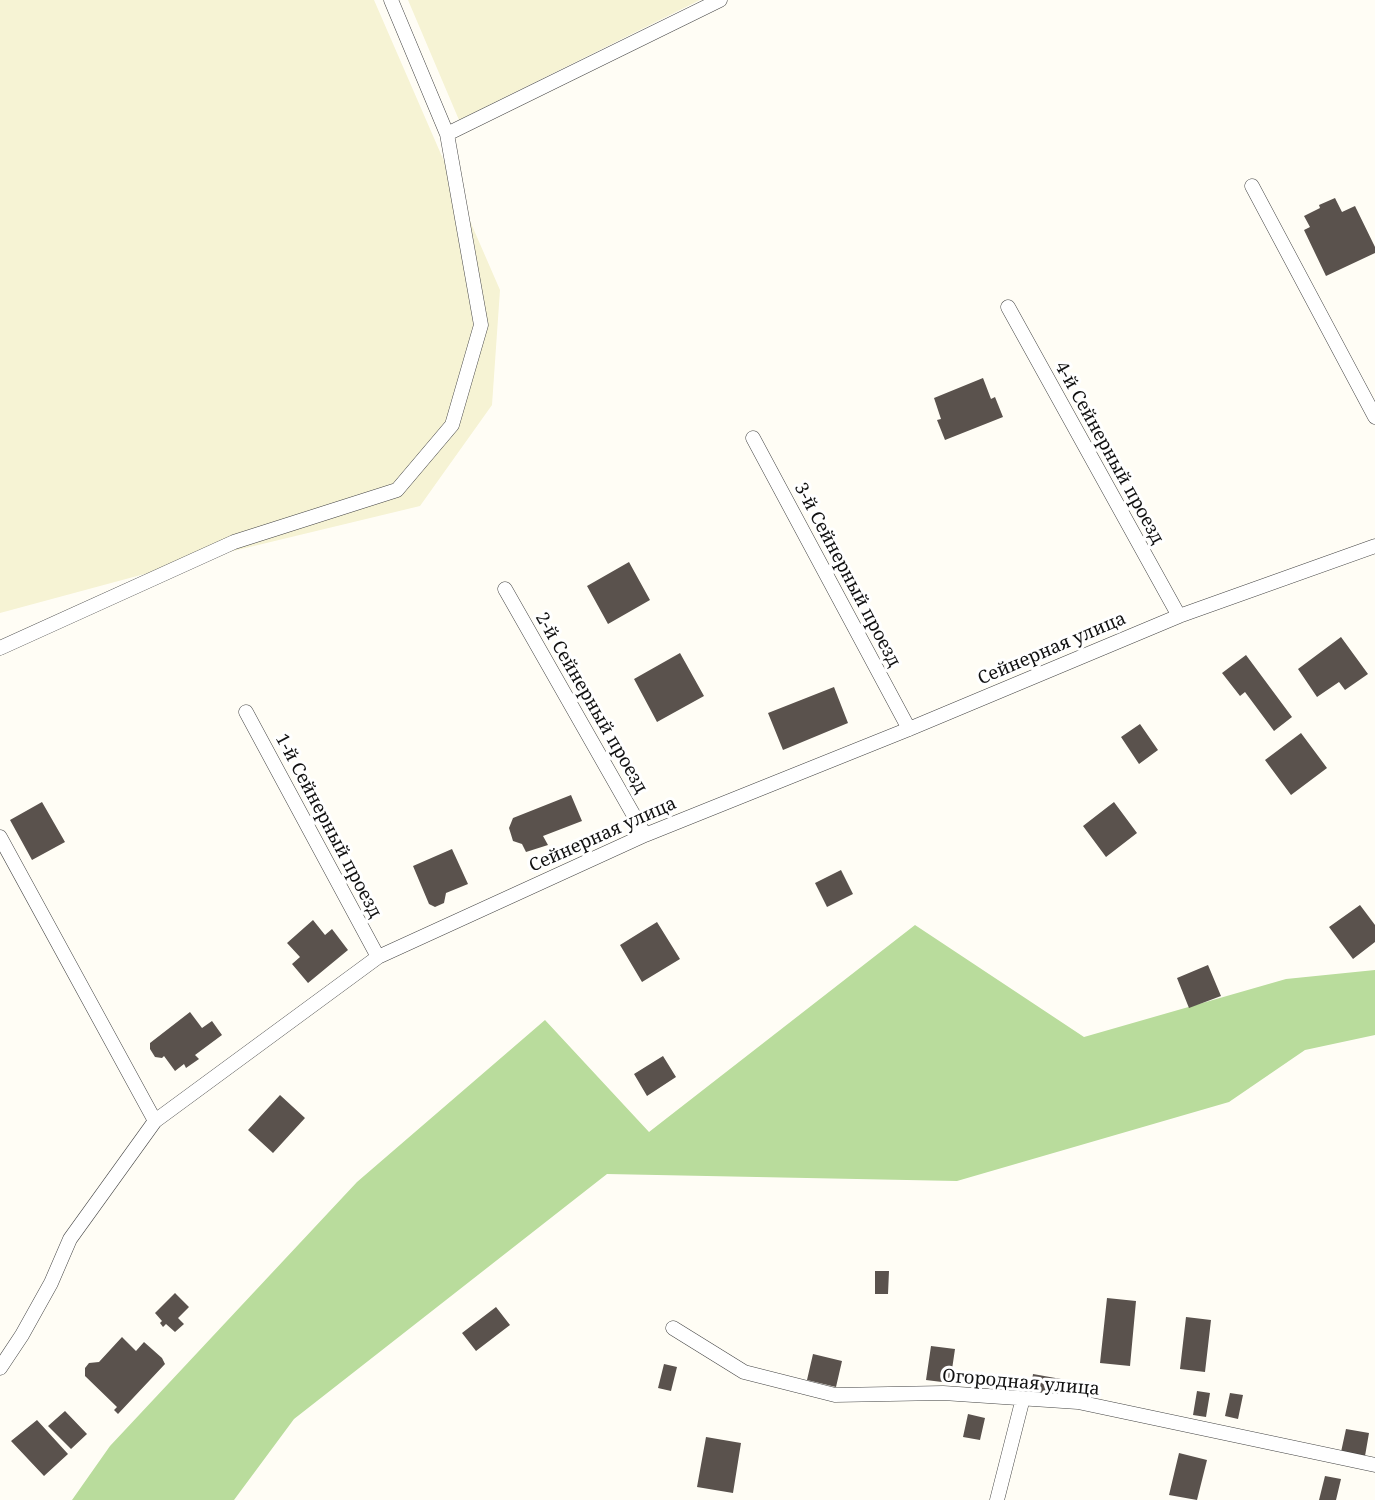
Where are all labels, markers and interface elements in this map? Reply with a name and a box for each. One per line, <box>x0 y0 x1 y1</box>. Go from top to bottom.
street label: 4-й Сейнерный проезд <box>1050 358 1168 548</box>
street label: 3-й Сейнерный проезд <box>789 479 905 671</box>
street label: Сейнерная улица <box>975 608 1129 690</box>
street label: 2-й Сейнерный проезд <box>530 609 652 797</box>
street label: 1-й Сейнерный проезд <box>270 730 386 922</box>
street label: Сейнерная улица <box>526 793 680 877</box>
street label: Огородная улица <box>941 1365 1101 1401</box>

